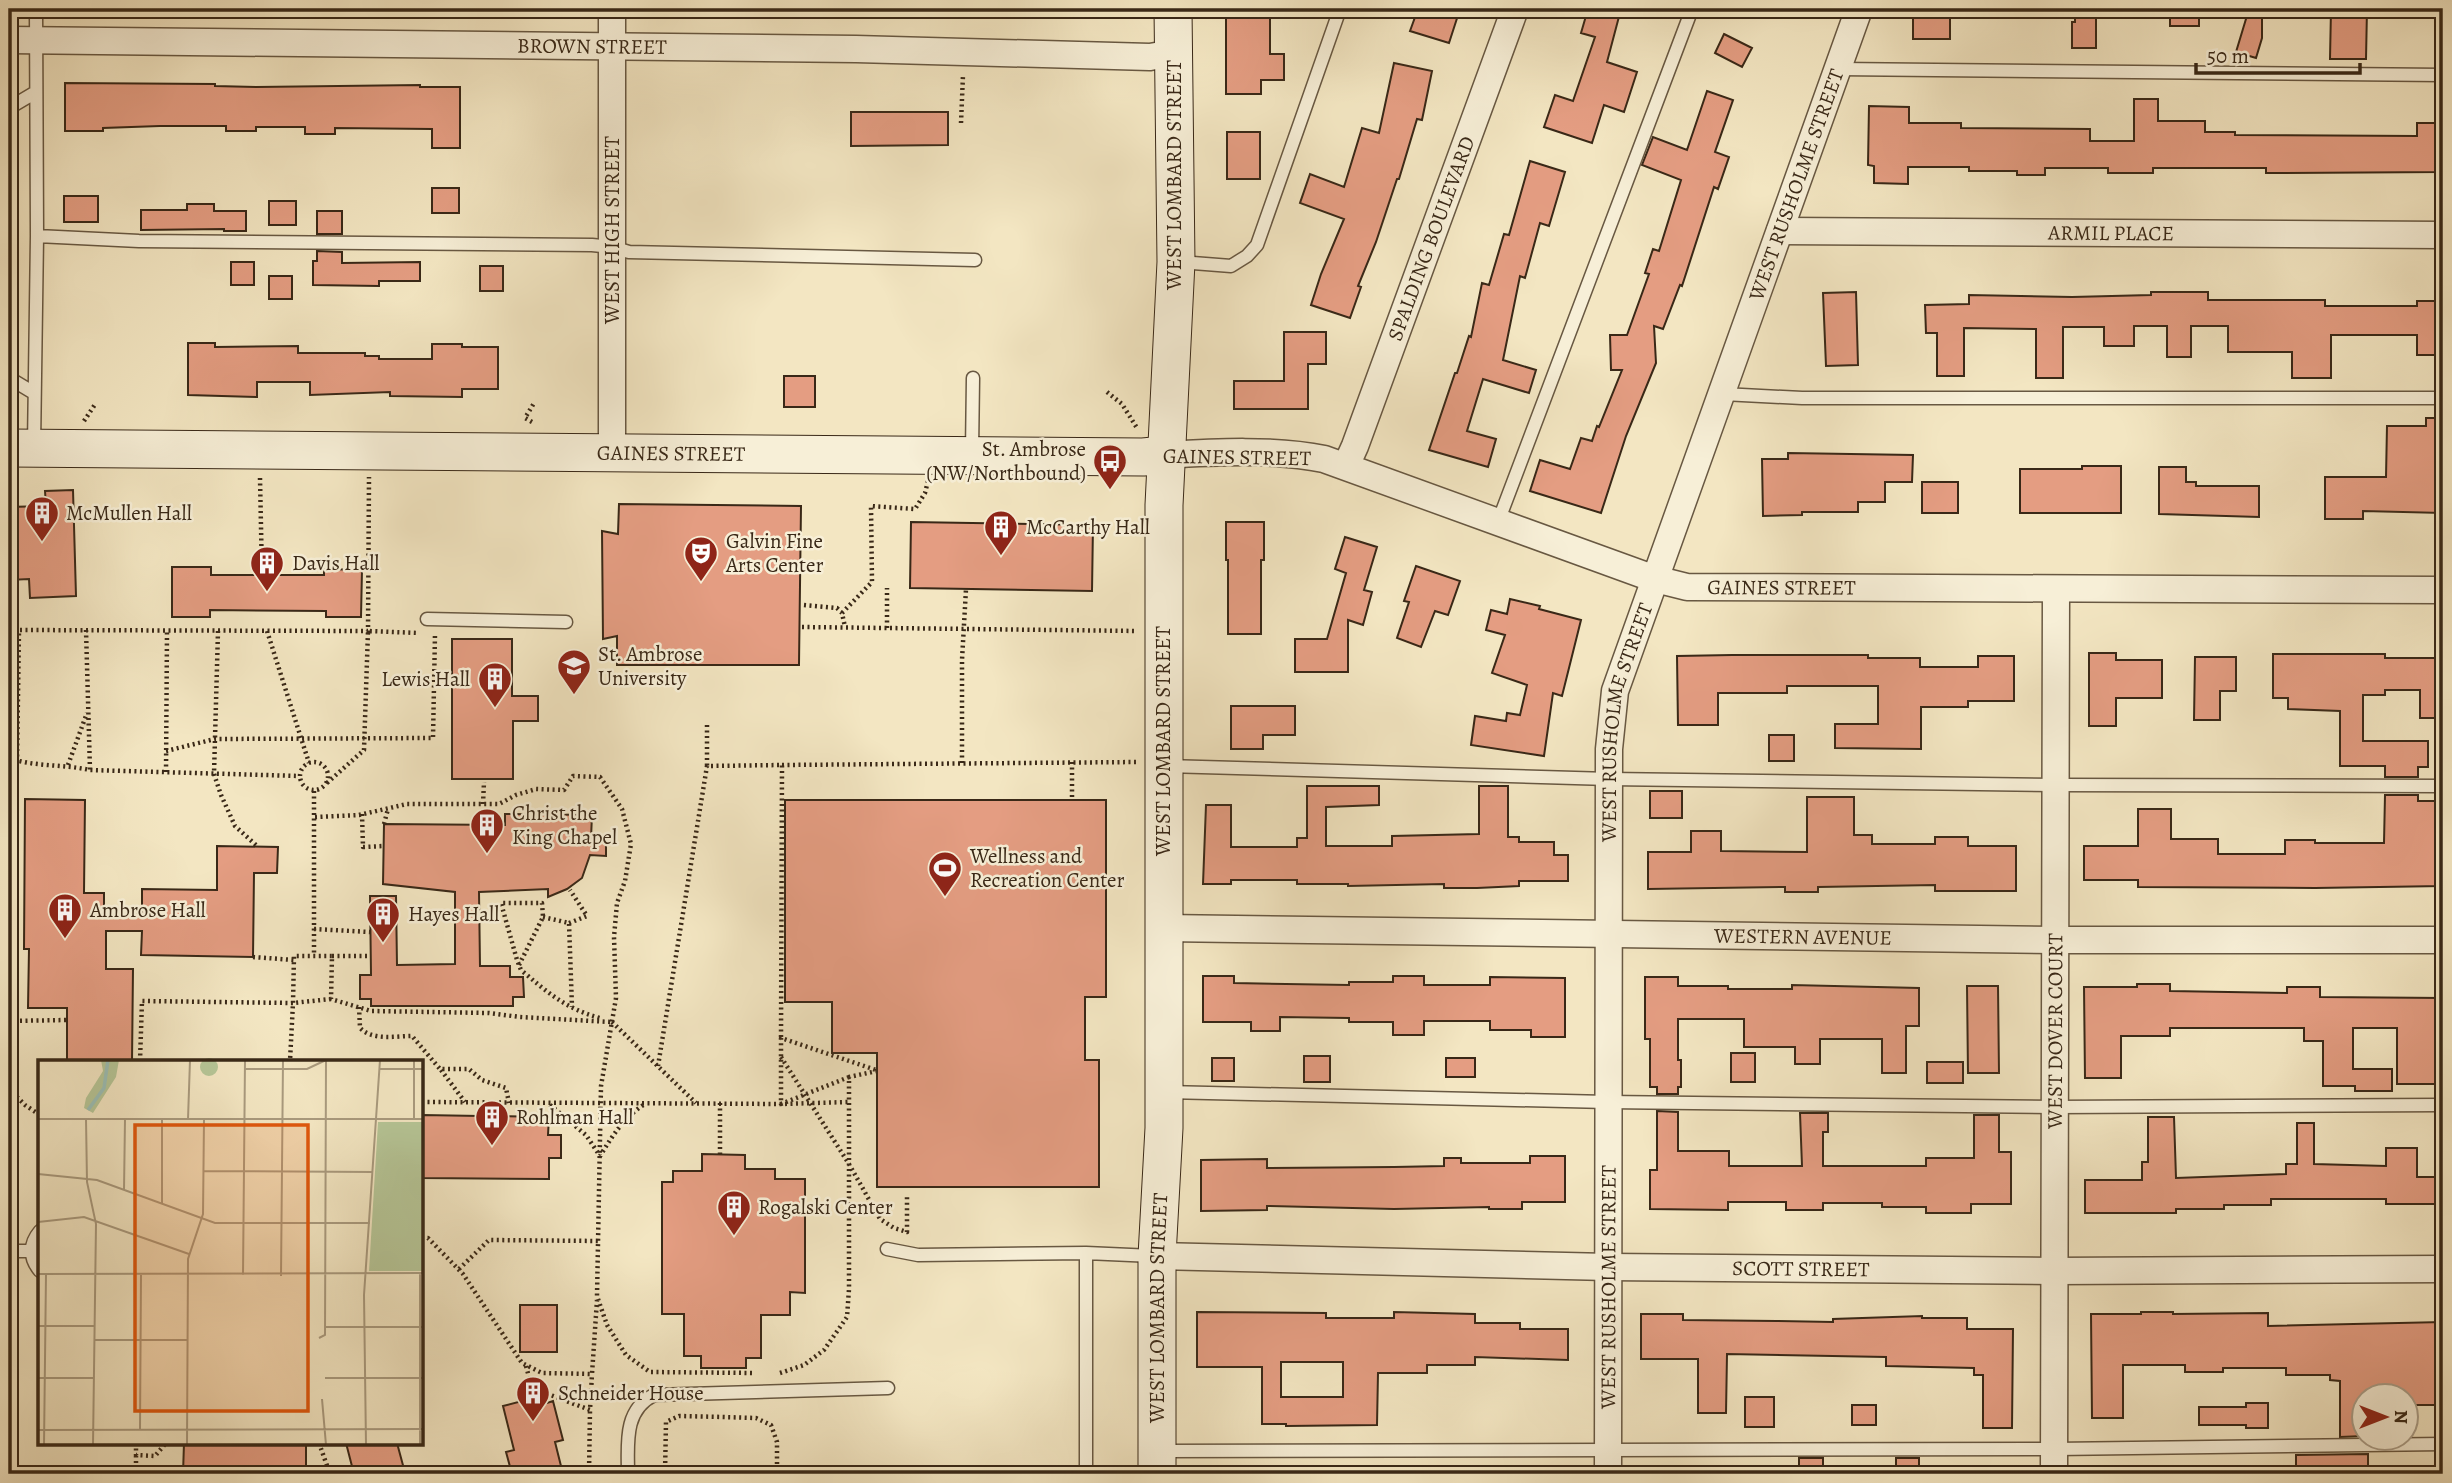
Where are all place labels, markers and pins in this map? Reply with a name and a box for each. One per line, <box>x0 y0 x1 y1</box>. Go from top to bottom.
place label: St. Ambrose (NW/Northbound) <box>926 435 1086 487</box>
bus stop icon: St. Ambrose (NW/Northbound) <box>1091 442 1129 491</box>
building icon: McMullen Hall <box>23 494 61 543</box>
place label: McMullen Hall <box>66 499 192 527</box>
building icon: McCarthy Hall <box>982 508 1020 557</box>
place label: McCarthy Hall <box>1026 513 1150 541</box>
place label: Galvin Fine Arts Center <box>725 527 823 579</box>
theatre icon: Galvin Fine Arts Center <box>682 534 720 583</box>
building icon: Davis Hall <box>248 544 286 593</box>
place label: Davis Hall <box>292 549 379 577</box>
place label: St. Ambrose University <box>598 640 702 692</box>
school or university icon: St. Ambrose University <box>555 647 593 696</box>
building icon: Lewis Hall <box>476 660 514 709</box>
place label: Lewis Hall <box>381 665 470 693</box>
place label: Christ the King Chapel <box>512 799 617 851</box>
building icon: Christ the King Chapel <box>468 806 506 855</box>
place label: Wellness and Recreation Center <box>969 842 1125 894</box>
sports icon: Wellness and Recreation Center <box>926 849 964 898</box>
building icon: Ambrose Hall <box>46 891 84 940</box>
building icon: Hayes Hall <box>364 895 402 944</box>
place label: Ambrose Hall <box>89 896 206 924</box>
place label: Hayes Hall <box>408 900 499 928</box>
building icon: Rohlman Hall <box>473 1098 511 1147</box>
place label: Rohlman Hall <box>516 1103 633 1131</box>
building icon: Rogalski Center <box>715 1188 753 1237</box>
place label: Rogalski Center <box>758 1193 893 1221</box>
building icon: Schneider House <box>514 1374 552 1423</box>
place label: Schneider House <box>558 1379 704 1407</box>

